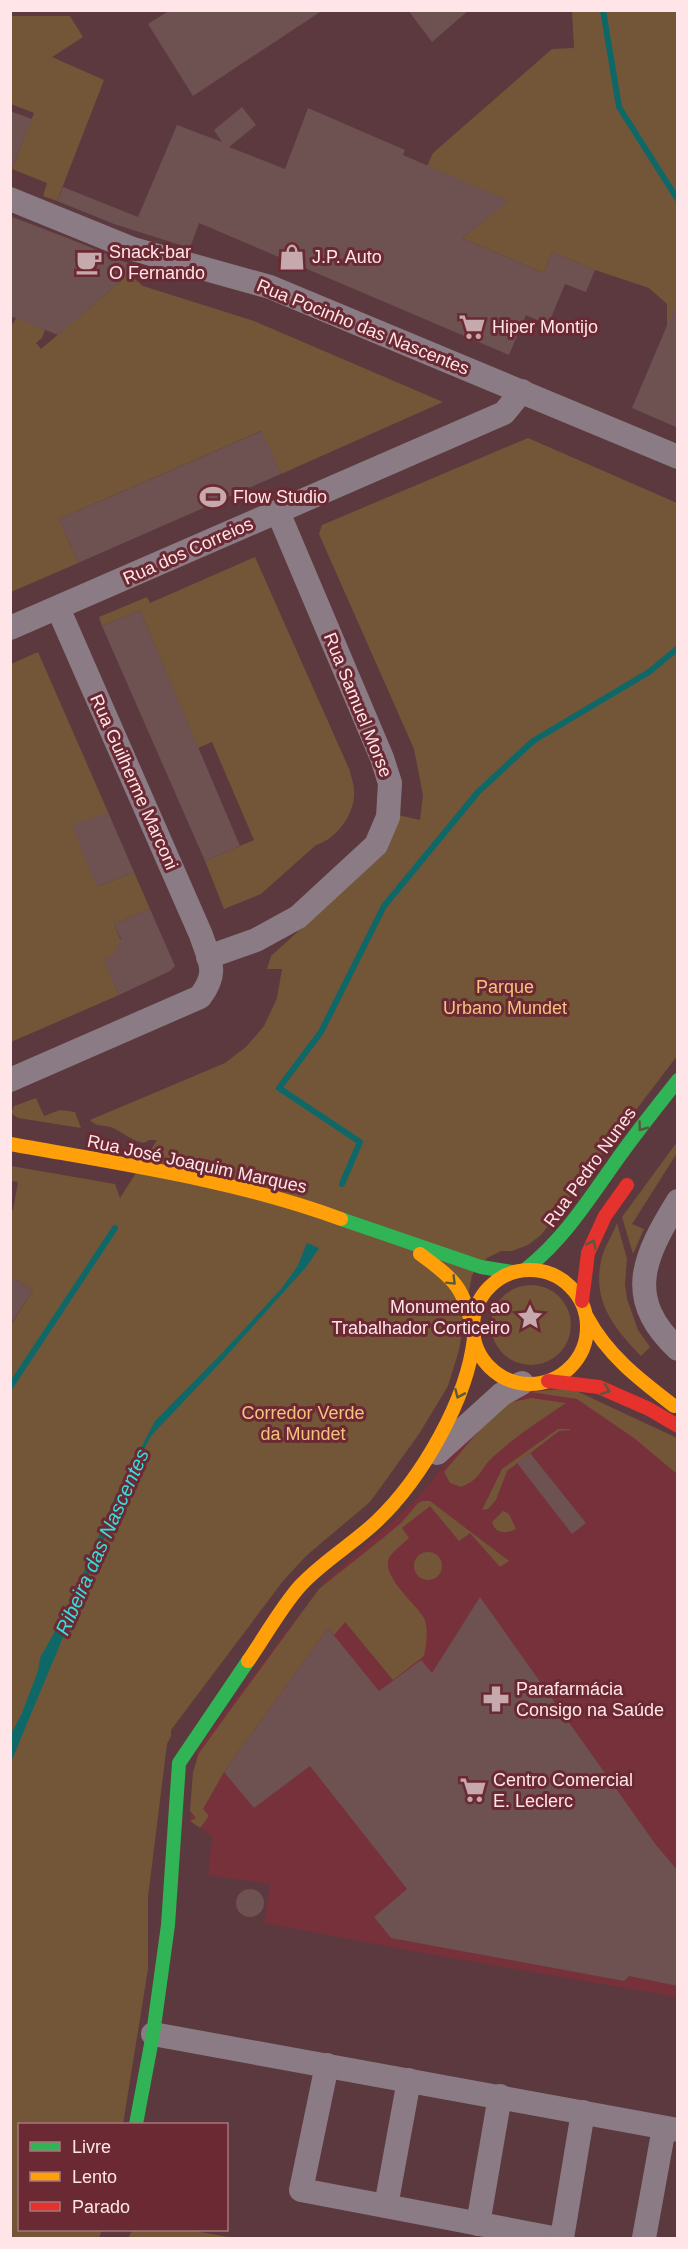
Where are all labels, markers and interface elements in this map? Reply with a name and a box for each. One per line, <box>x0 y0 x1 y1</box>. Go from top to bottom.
place label: Snack-bar O Fernando <box>109 242 205 283</box>
shop icon: J.P. Auto <box>277 242 307 272</box>
cafe icon: Snack-bar O Fernando <box>74 247 104 277</box>
place label: J.P. Auto <box>312 247 382 267</box>
street label: Rua Pocinho das Nascentes <box>254 275 472 379</box>
supermarket icon: Hiper Montijo <box>457 312 487 342</box>
place label: Hiper Montijo <box>492 317 598 337</box>
sports icon: Flow Studio <box>198 482 228 512</box>
place label: Flow Studio <box>233 487 327 507</box>
street label: Rua dos Correios <box>120 513 256 589</box>
street label: Rua Samuel Morse <box>320 630 396 780</box>
street label: Rua Guilherme Marconi <box>86 691 182 873</box>
park label: Parque Urbano Mundet <box>443 977 567 1018</box>
street label: Rua Pedro Nunes <box>540 1103 640 1231</box>
one-way arrow <box>639 1120 650 1131</box>
street label: Rua José Joaquim Marques <box>85 1131 309 1197</box>
one-way arrow <box>585 1239 597 1250</box>
one-way arrow <box>444 1273 455 1284</box>
place label: Monumento ao Trabalhador Corticeiro <box>332 1297 510 1338</box>
place icon: Monumento ao Trabalhador Corticeiro <box>515 1302 545 1332</box>
one-way arrow <box>600 1382 611 1395</box>
one-way arrow <box>454 1388 466 1399</box>
park label: Corredor Verde da Mundet <box>241 1403 365 1444</box>
water label: Ribeira das Nascentes <box>51 1446 153 1638</box>
place label: Parafarmácia Consigo na Saúde <box>516 1679 664 1720</box>
pharmacy icon: Parafarmácia Consigo na Saúde <box>481 1684 511 1714</box>
place label: Centro Comercial E. Leclerc <box>493 1770 633 1811</box>
supermarket icon: Centro Comercial E. Leclerc <box>458 1775 488 1805</box>
legend <box>18 2123 228 2231</box>
text: Livre <box>72 2137 111 2157</box>
text: Lento <box>72 2167 117 2187</box>
text: Parado <box>72 2197 130 2217</box>

